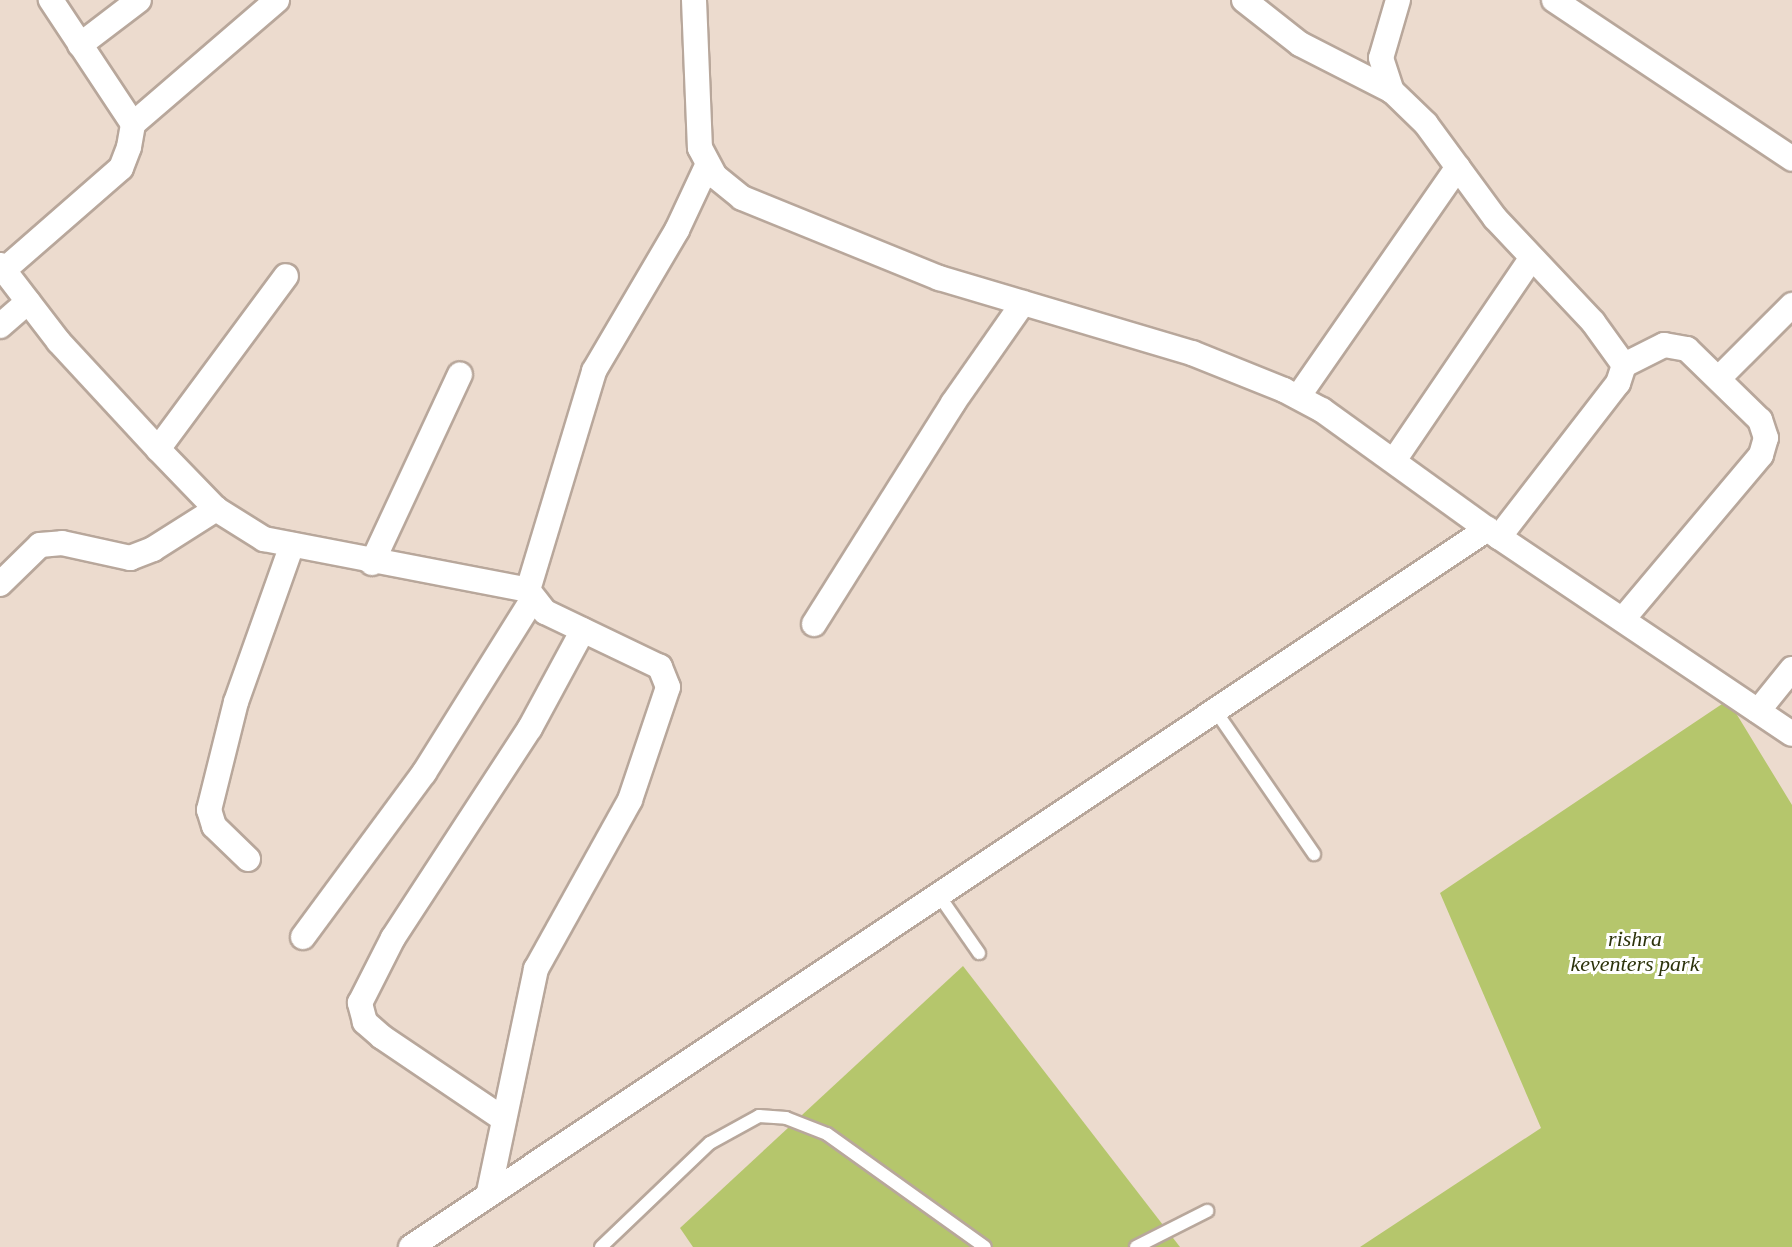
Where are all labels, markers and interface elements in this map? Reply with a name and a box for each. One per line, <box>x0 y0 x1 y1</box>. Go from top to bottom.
park label: rishra keventers park <box>1571 925 1699 976</box>

